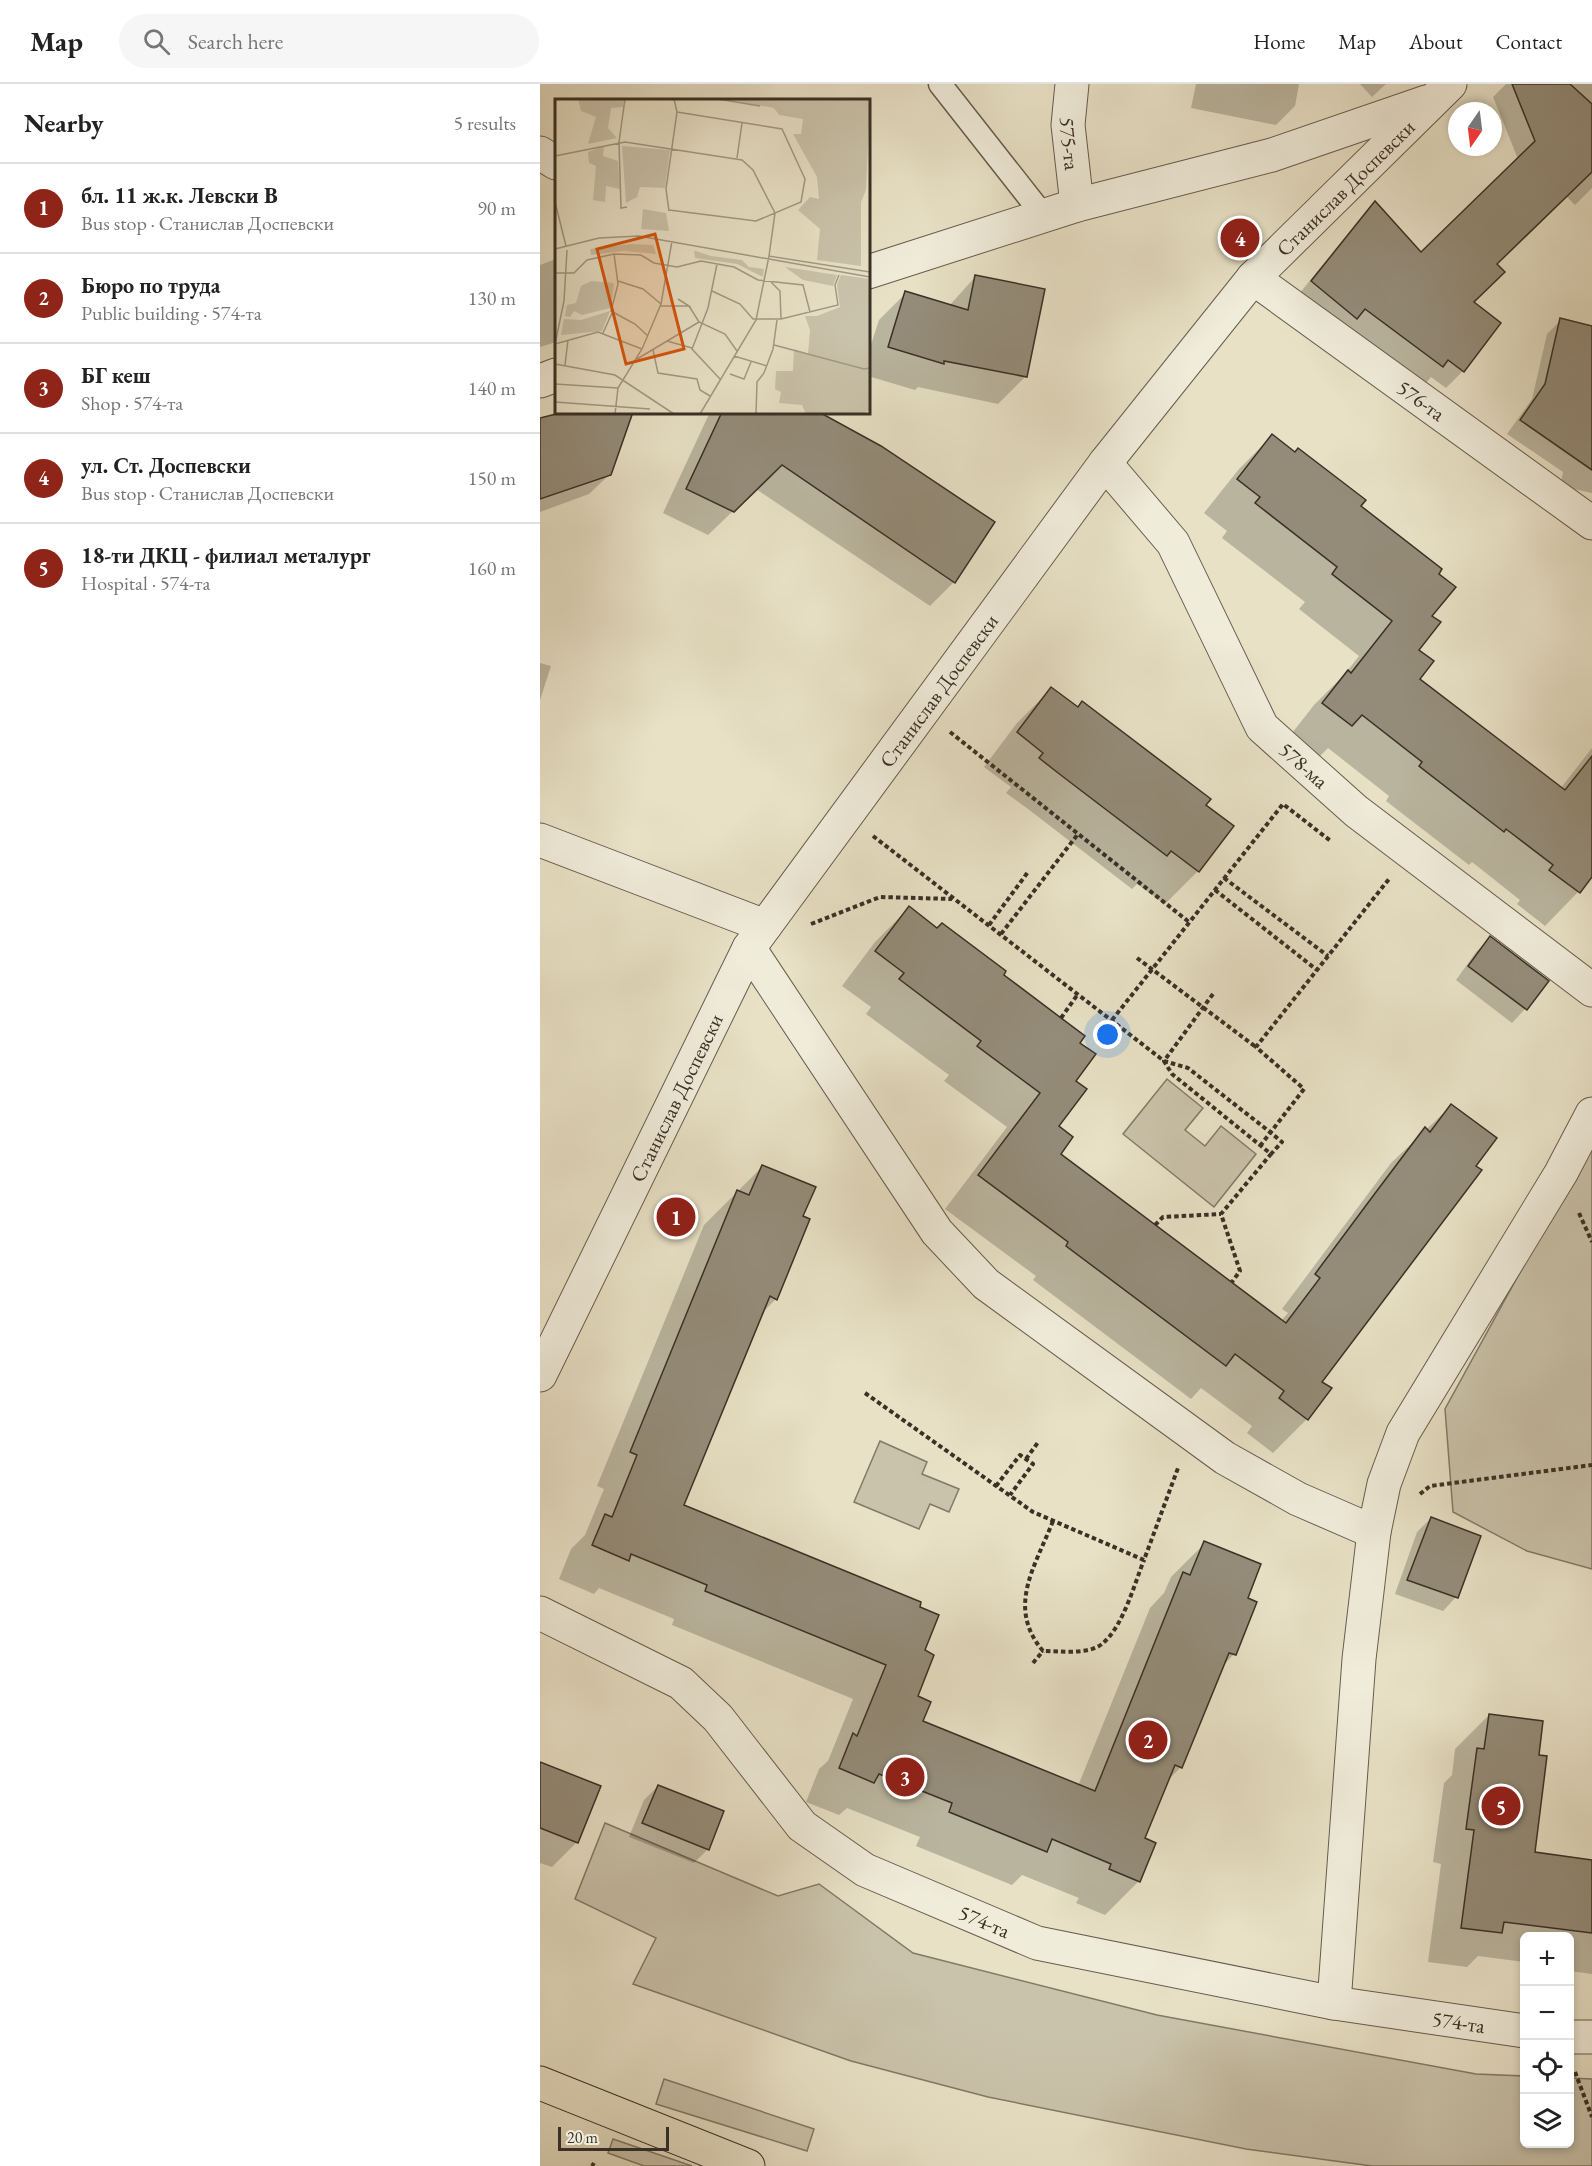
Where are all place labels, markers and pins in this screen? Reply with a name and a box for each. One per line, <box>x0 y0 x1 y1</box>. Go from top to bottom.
pin: 4 <box>1220 216 1260 260</box>
pin: 1 <box>656 1194 696 1240</box>
pin: 2 <box>1128 1718 1168 1762</box>
pin: 3 <box>886 1754 925 1800</box>
pin: 5 <box>1482 1784 1520 1828</box>

